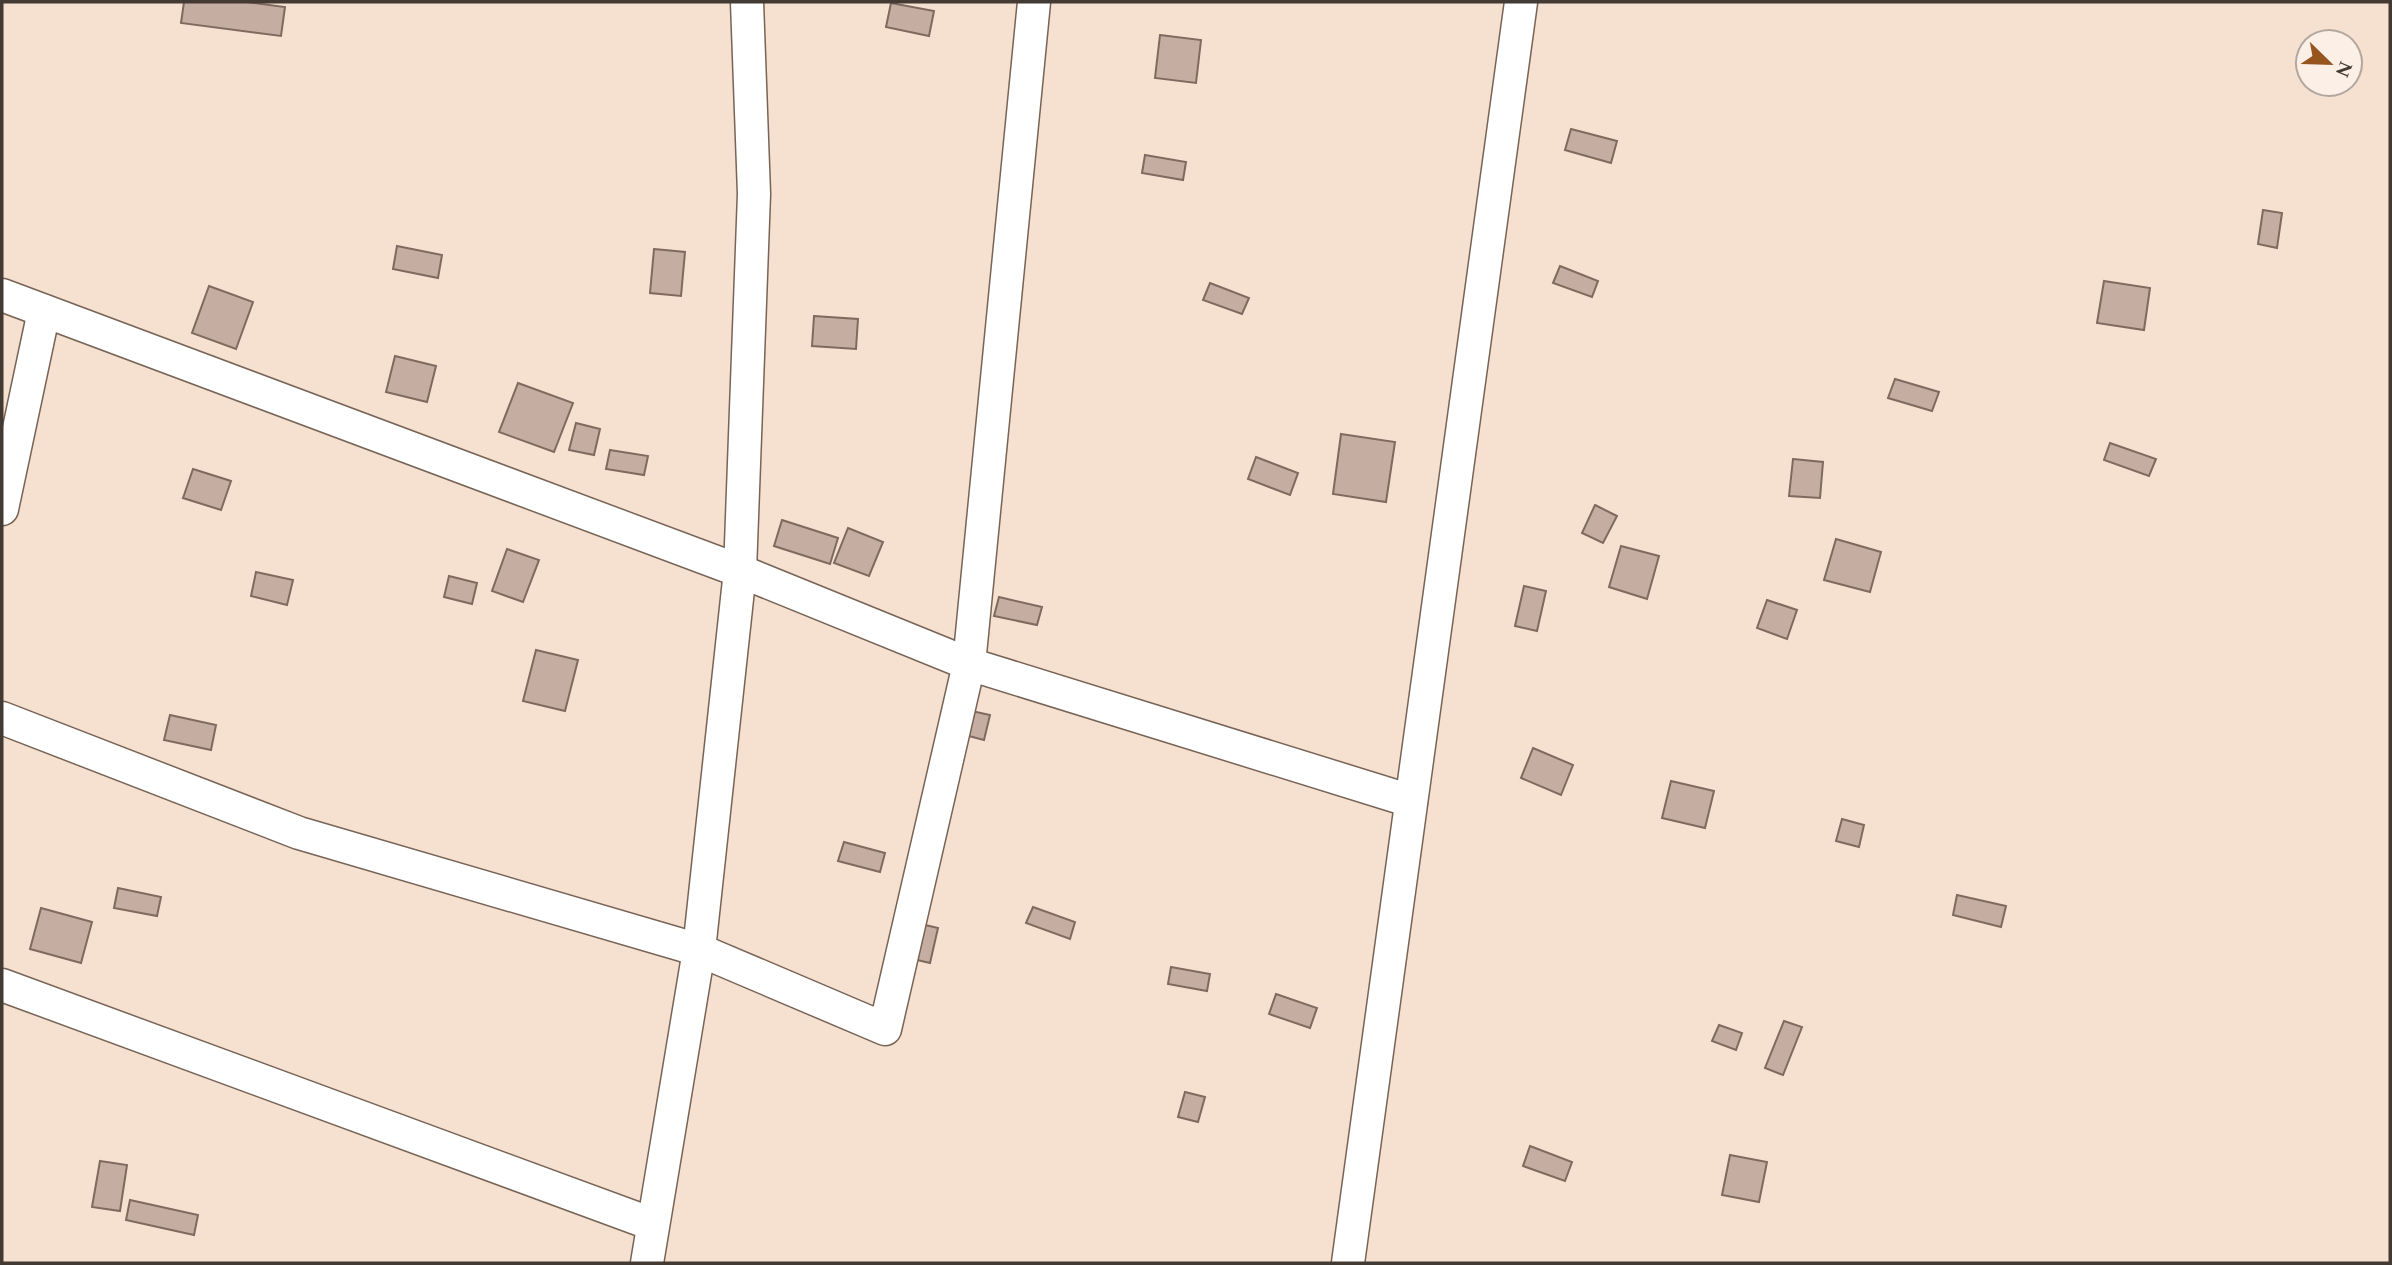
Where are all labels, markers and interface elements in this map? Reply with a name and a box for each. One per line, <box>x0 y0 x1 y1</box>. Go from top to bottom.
north arrow <box>2294 28 2364 98</box>
text: N <box>2327 56 2360 82</box>

